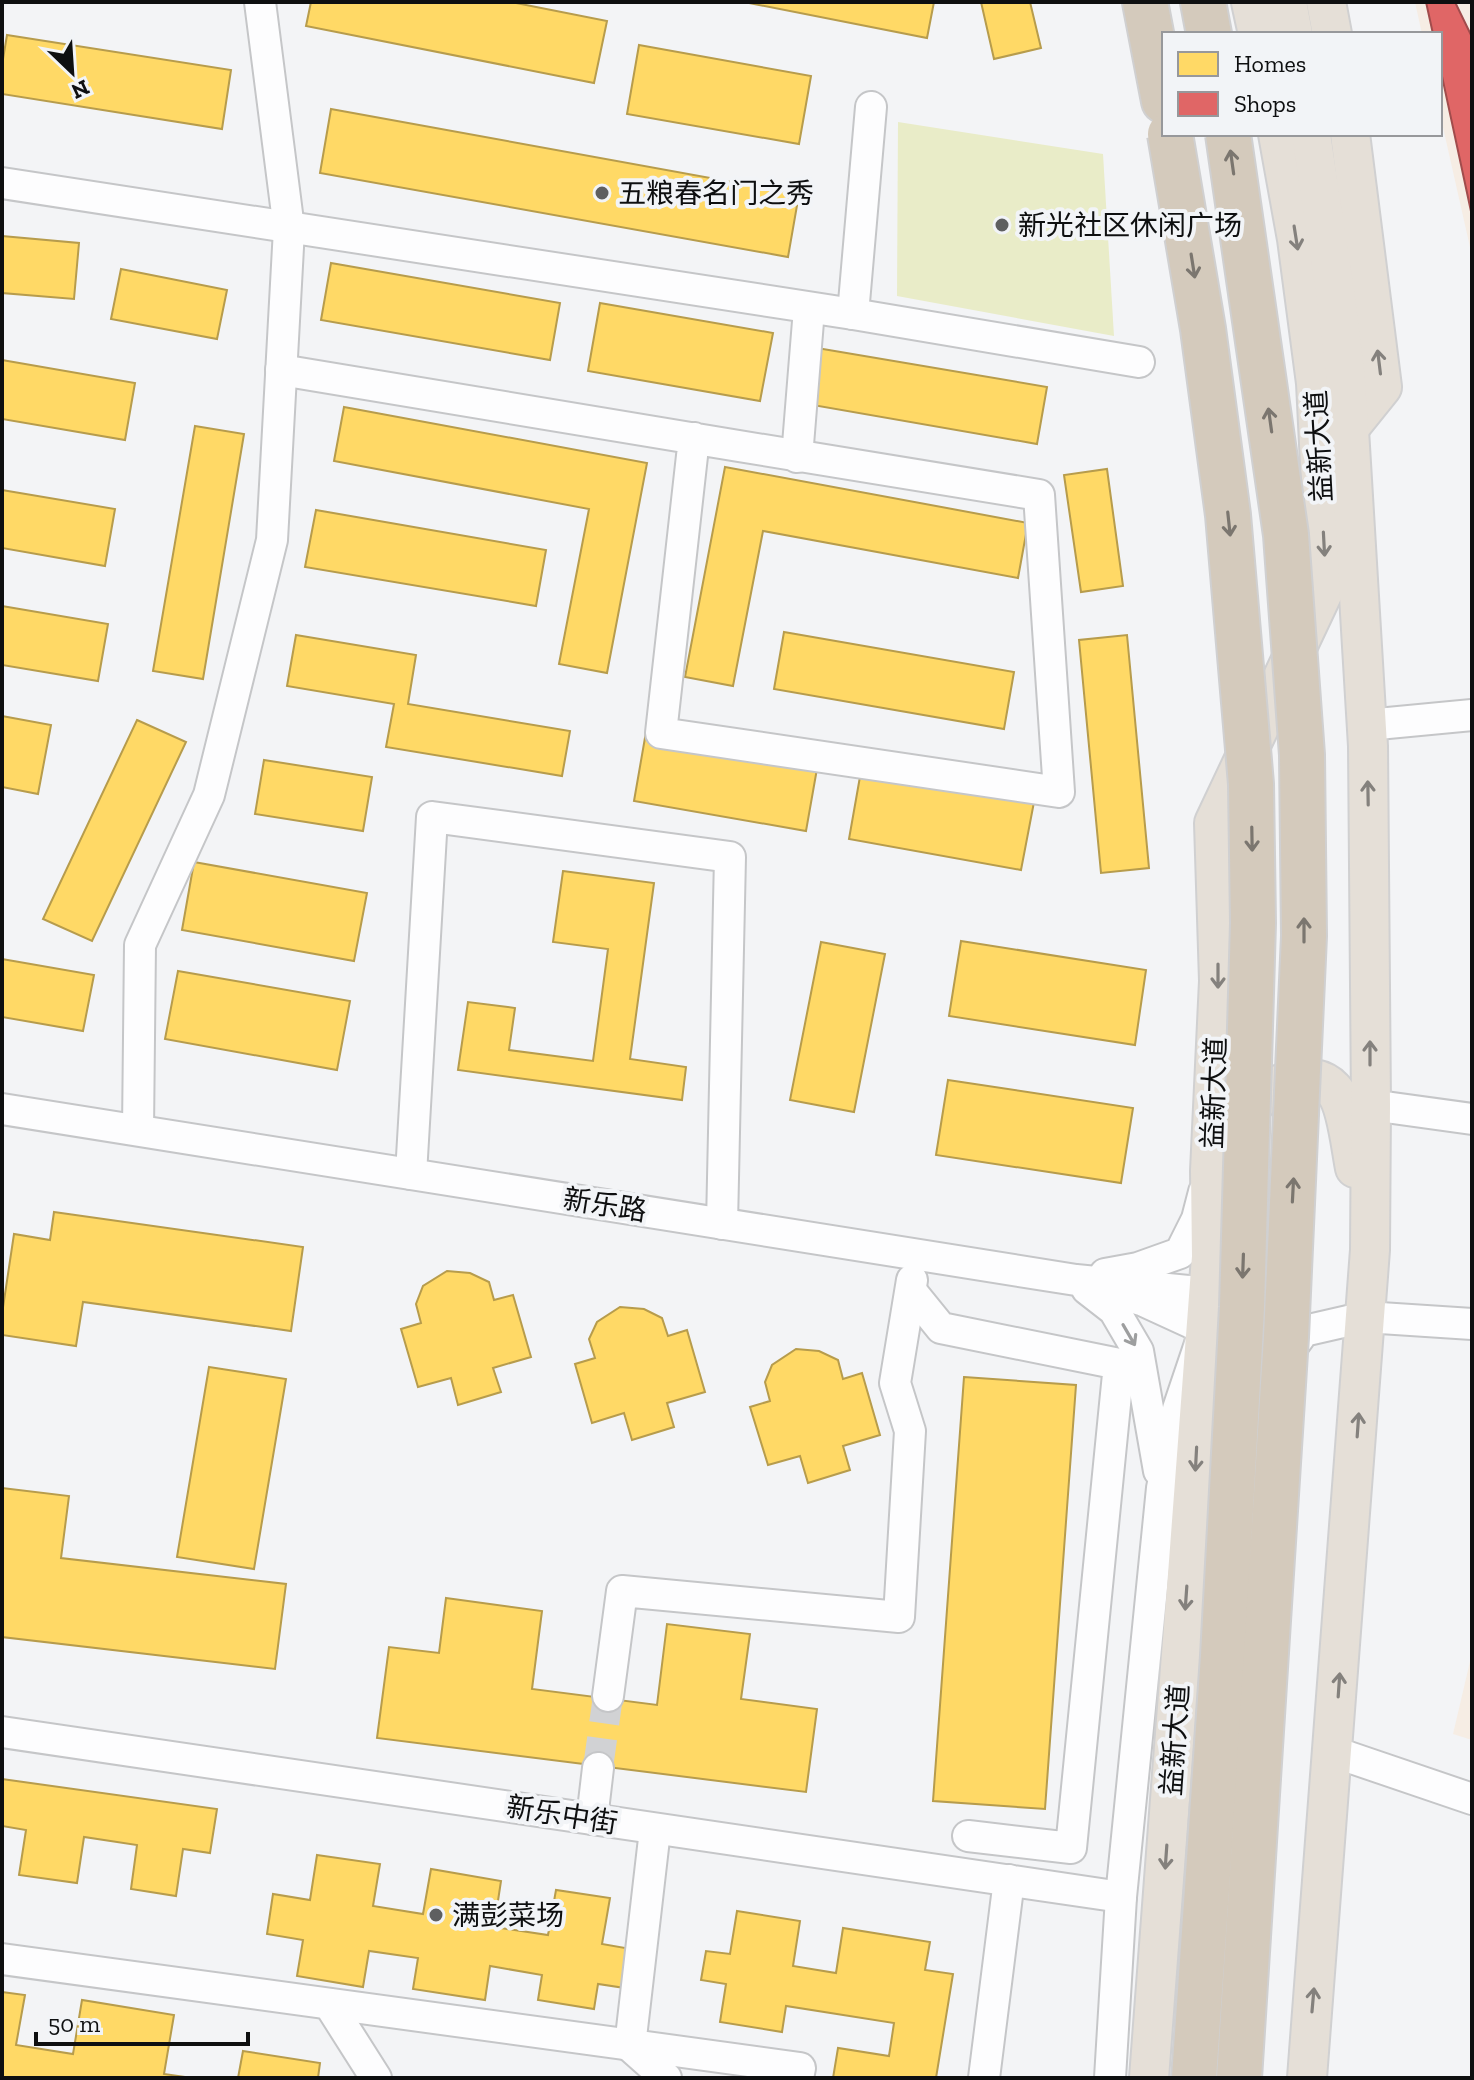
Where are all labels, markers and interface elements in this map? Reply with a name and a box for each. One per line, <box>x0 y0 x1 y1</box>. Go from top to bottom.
north arrow <box>32 32 112 112</box>
legend <box>1162 32 1442 136</box>
text: Homes <box>1234 49 1306 78</box>
text: N <box>67 74 94 106</box>
text: Shops <box>1234 89 1296 118</box>
one-way arrow <box>1224 150 1239 176</box>
place label: 五粮春名门之秀 <box>618 177 814 210</box>
marker: 五粮春名门之秀 <box>593 184 611 202</box>
place label: 新光社区休闲广场 <box>1018 209 1242 242</box>
marker: 新光社区休闲广场 <box>993 216 1011 234</box>
one-way arrow <box>1289 225 1304 251</box>
one-way arrow <box>1186 253 1201 278</box>
one-way arrow <box>1371 350 1386 375</box>
street label: 益新大道 <box>1300 389 1338 503</box>
one-way arrow <box>1262 408 1277 433</box>
one-way arrow <box>1222 510 1237 536</box>
one-way arrow <box>1317 531 1332 557</box>
one-way arrow <box>1360 780 1376 807</box>
one-way arrow <box>1244 825 1259 852</box>
one-way arrow <box>1296 917 1312 944</box>
one-way arrow <box>1210 962 1226 988</box>
street label: 益新大道 <box>1196 1036 1232 1150</box>
one-way arrow <box>1362 1040 1378 1067</box>
one-way arrow <box>1285 1177 1300 1204</box>
street label: 新乐路 <box>561 1182 649 1228</box>
one-way arrow <box>1235 1252 1250 1279</box>
one-way arrow <box>1121 1323 1137 1346</box>
one-way arrow <box>1351 1412 1366 1439</box>
one-way arrow <box>1188 1445 1203 1472</box>
one-way arrow <box>1178 1584 1193 1611</box>
one-way arrow <box>1332 1672 1347 1699</box>
street label: 益新大道 <box>1155 1683 1195 1797</box>
street label: 新乐中街 <box>504 1790 620 1840</box>
one-way arrow <box>1158 1843 1173 1870</box>
place label: 满彭菜场 <box>452 1899 564 1932</box>
marker: 满彭菜场 <box>427 1906 445 1924</box>
one-way arrow <box>1306 1987 1321 2014</box>
scale bar <box>36 1996 248 2046</box>
text: 50 m <box>48 2009 101 2038</box>

